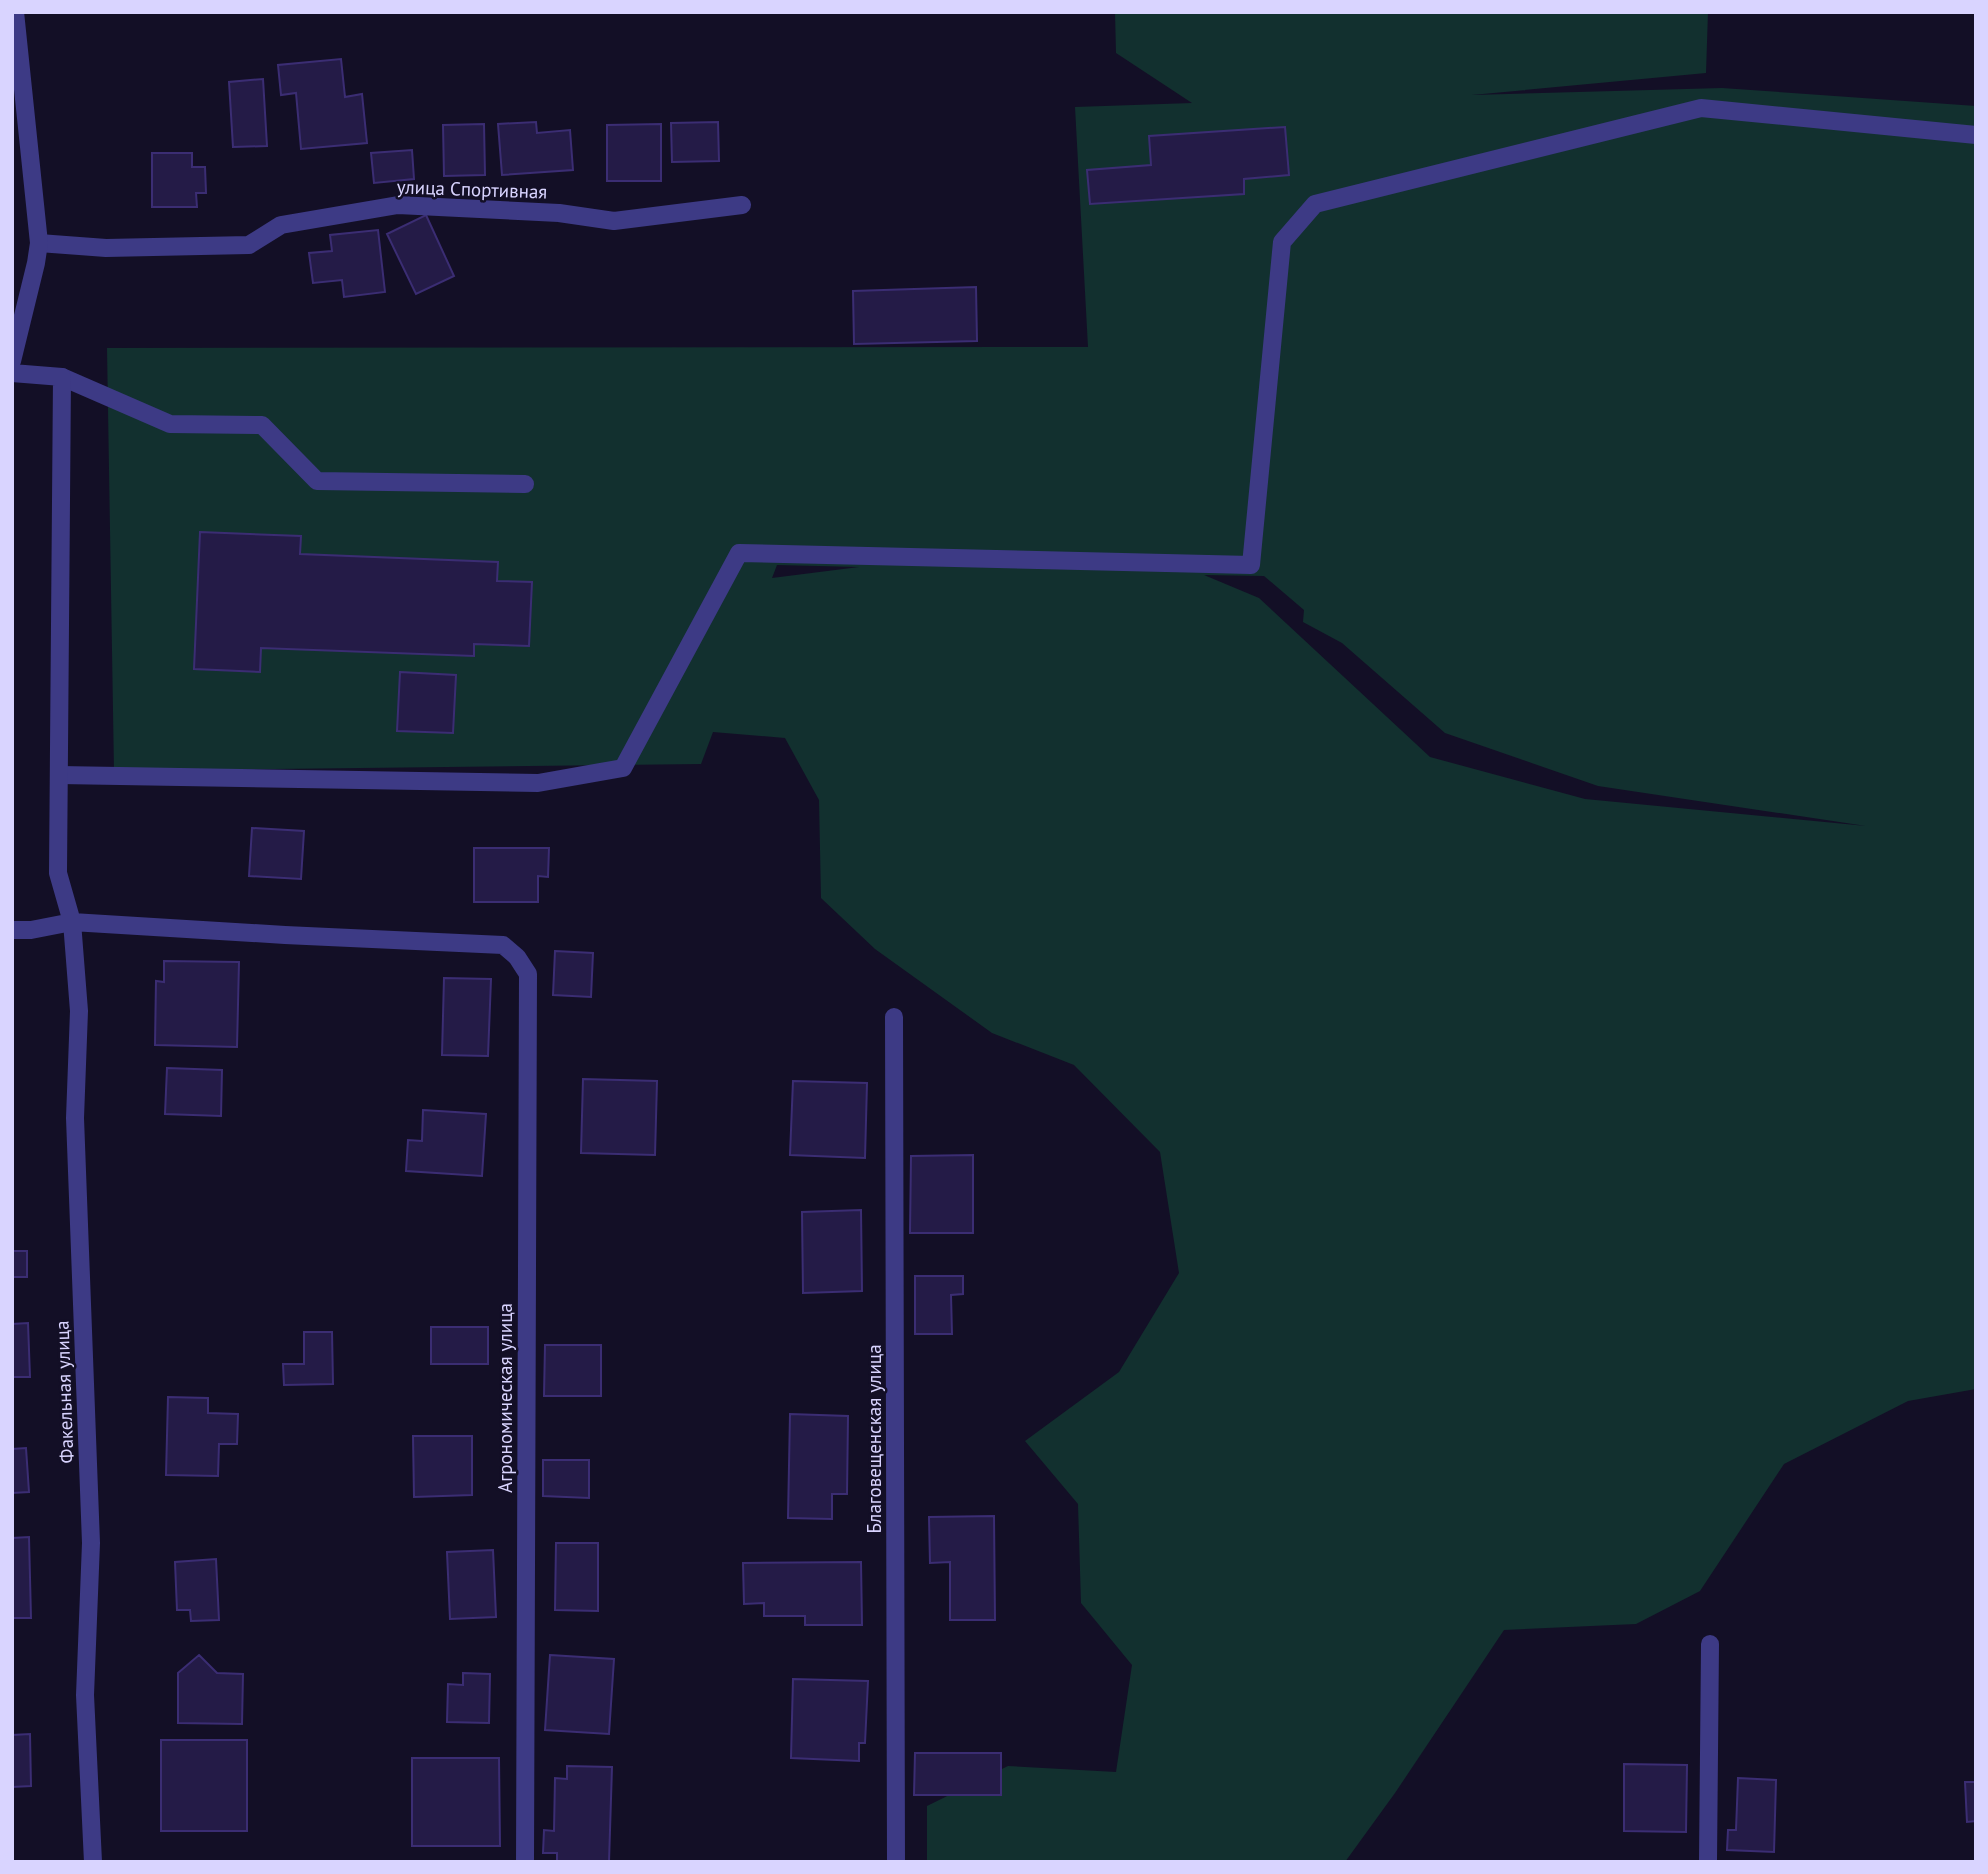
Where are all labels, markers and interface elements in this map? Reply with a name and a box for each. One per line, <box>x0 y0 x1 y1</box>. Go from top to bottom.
street label: улица Спортивная <box>396 174 548 204</box>
street label: Агрономическая улица <box>493 1303 517 1493</box>
street label: Факельная улица <box>50 1320 78 1464</box>
street label: Благовещенская улица <box>862 1344 886 1534</box>

